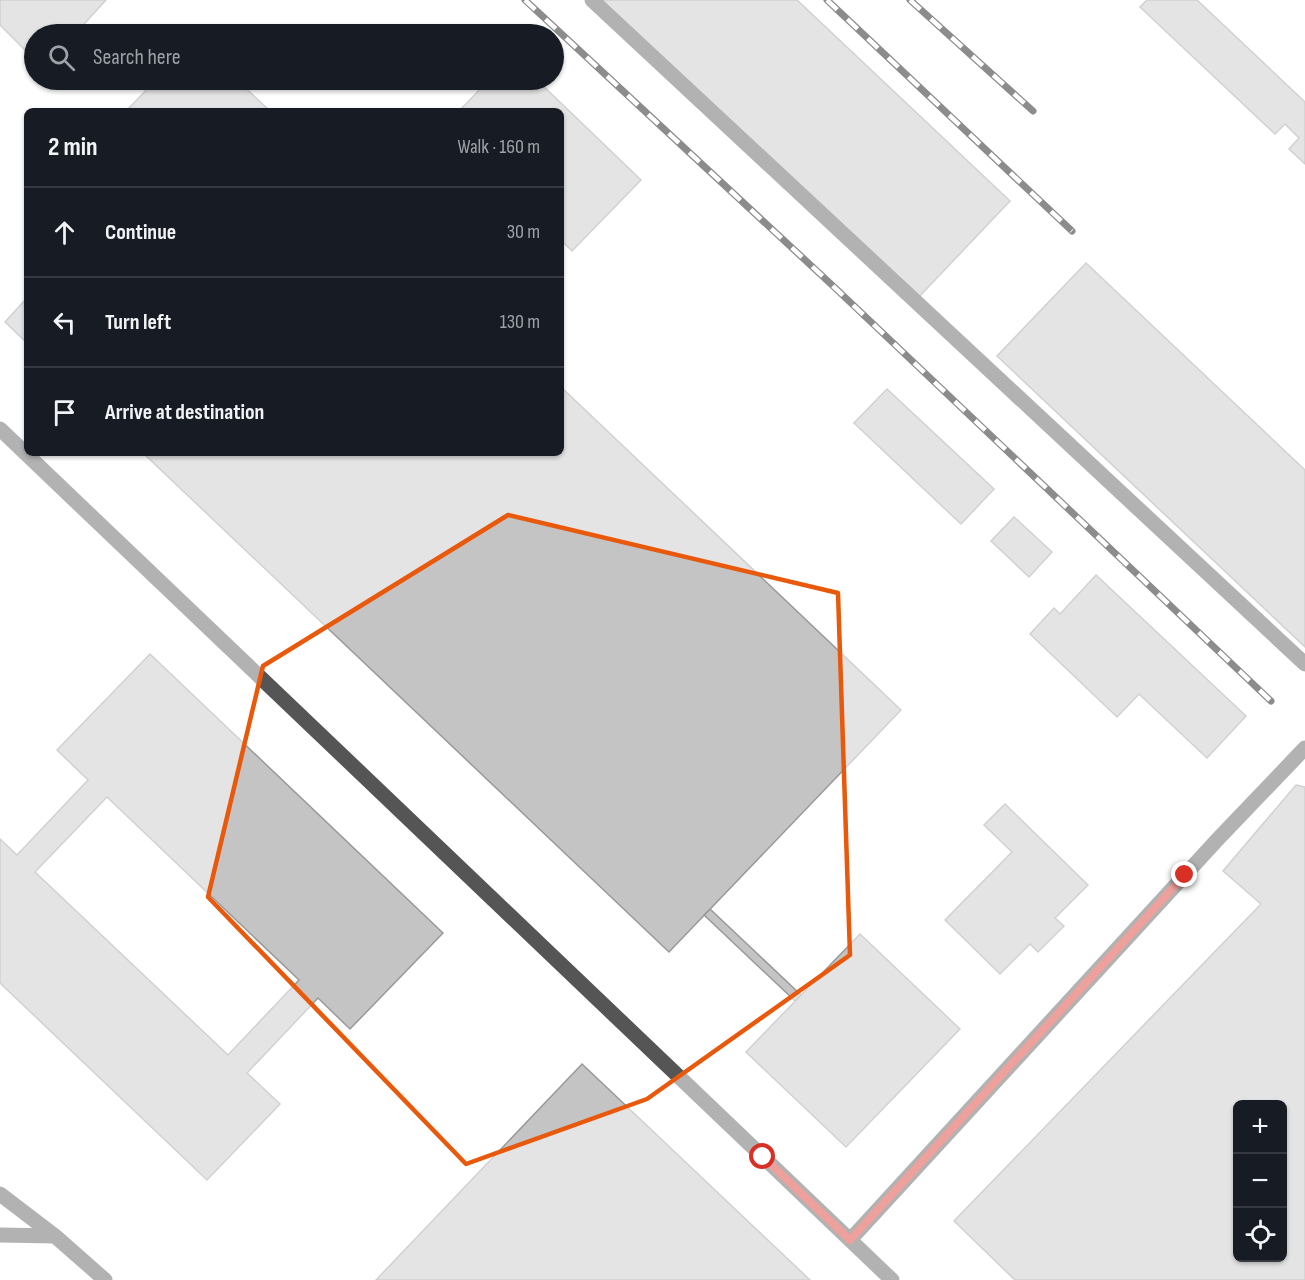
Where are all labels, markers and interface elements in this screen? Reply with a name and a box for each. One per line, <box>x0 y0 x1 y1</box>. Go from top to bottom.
search box <box>24 24 564 90</box>
icon: search <box>45 41 78 74</box>
text: Search here <box>93 44 180 71</box>
text: 2 min <box>48 132 98 163</box>
text: Walk · 160 m <box>457 135 540 159</box>
icon: ahead <box>48 216 81 249</box>
text: Continue <box>105 219 176 246</box>
text: 30 m <box>507 220 540 244</box>
icon: left <box>48 306 81 339</box>
text: Turn left <box>105 309 171 336</box>
text: 130 m <box>500 310 540 334</box>
icon: arrive <box>48 396 81 429</box>
text: Arrive at destination <box>105 399 264 426</box>
route end <box>1171 861 1197 887</box>
map controls <box>1233 1100 1287 1262</box>
button: + <box>1233 1100 1287 1154</box>
route start <box>749 1143 775 1169</box>
button: − <box>1233 1154 1287 1208</box>
button: locate <box>1233 1208 1287 1262</box>

